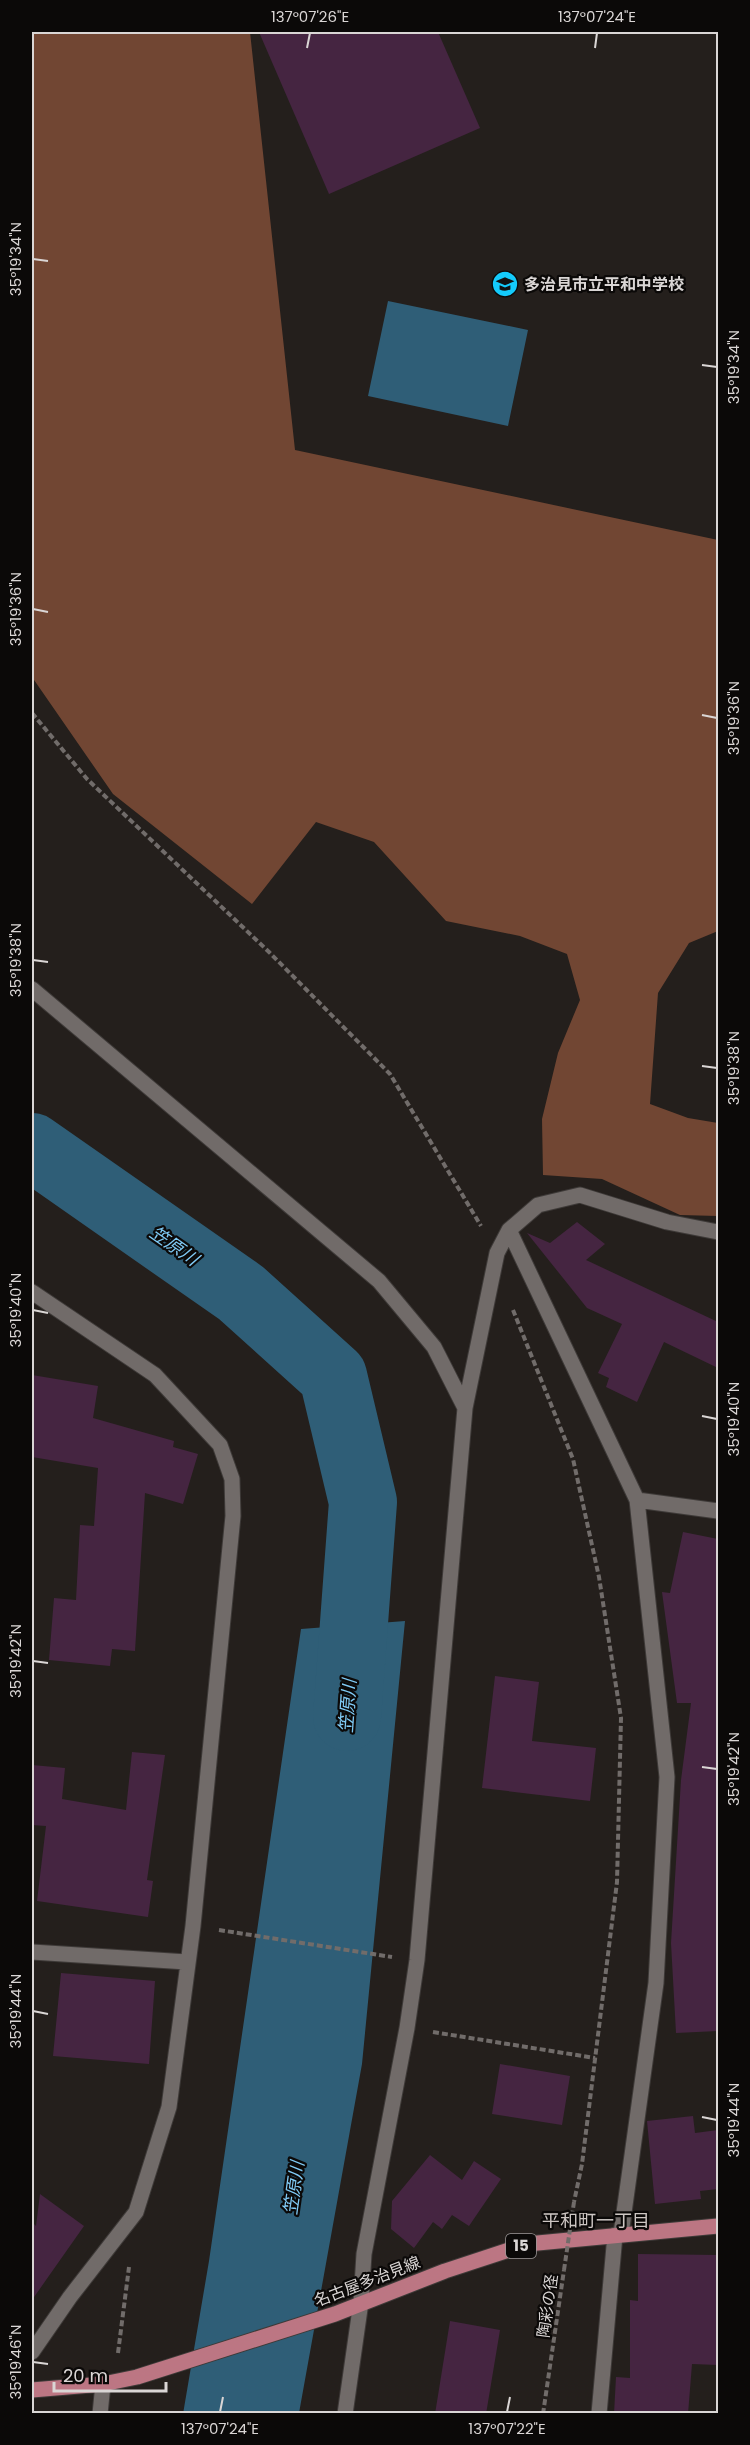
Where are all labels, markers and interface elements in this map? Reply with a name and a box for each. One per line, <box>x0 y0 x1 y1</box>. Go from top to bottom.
text: 137°07'26"E <box>271 6 349 27</box>
text: 137°07'24"E <box>558 6 636 27</box>
text: 35°19'34"N <box>5 222 26 296</box>
school or university icon: 多治見市立平和中学校 <box>490 269 520 299</box>
place label: 多治見市立平和中学校 <box>524 273 684 296</box>
text: 35°19'34"N <box>723 330 744 404</box>
text: 35°19'36"N <box>5 572 26 646</box>
text: 35°19'36"N <box>723 681 744 755</box>
text: 35°19'38"N <box>5 923 26 997</box>
text: 35°19'38"N <box>723 1031 744 1105</box>
water label: 笠原川 <box>145 1220 205 1272</box>
text: 35°19'40"N <box>5 1273 26 1347</box>
text: 35°19'40"N <box>723 1382 744 1456</box>
text: 35°19'42"N <box>5 1624 26 1698</box>
water label: 笠原川 <box>333 1676 362 1734</box>
text: 35°19'42"N <box>723 1732 744 1806</box>
text: 35°19'44"N <box>5 1974 26 2048</box>
text: 35°19'44"N <box>723 2083 744 2157</box>
water label: 笠原川 <box>277 2157 310 2216</box>
district label: 平和町一丁目 <box>542 2208 650 2233</box>
road number: 15 <box>506 2234 536 2258</box>
street label: 名古屋多治見線 <box>311 2251 424 2312</box>
street label: 陶彩の径 <box>532 2273 563 2339</box>
text: 35°19'46"N <box>5 2325 26 2399</box>
scale bar <box>54 2355 166 2393</box>
text: 20 m <box>63 2363 108 2388</box>
text: 137°07'24"E <box>181 2418 259 2439</box>
text: 137°07'22"E <box>468 2418 546 2439</box>

